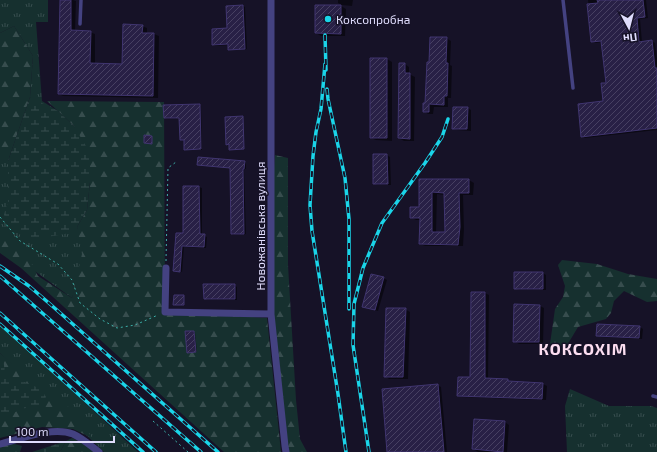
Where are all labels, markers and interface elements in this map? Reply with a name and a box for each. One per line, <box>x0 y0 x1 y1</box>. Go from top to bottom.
north arrow <box>609 8 649 48</box>
place label: Коксопробна <box>336 12 410 26</box>
marker: Коксопробна <box>323 14 333 24</box>
text: Пн <box>622 31 638 46</box>
street label: Новожанівська вулиця <box>253 162 268 290</box>
district label: КОКСОХІМ <box>539 339 627 358</box>
scale bar <box>10 418 114 444</box>
text: 100 m <box>16 424 48 438</box>

